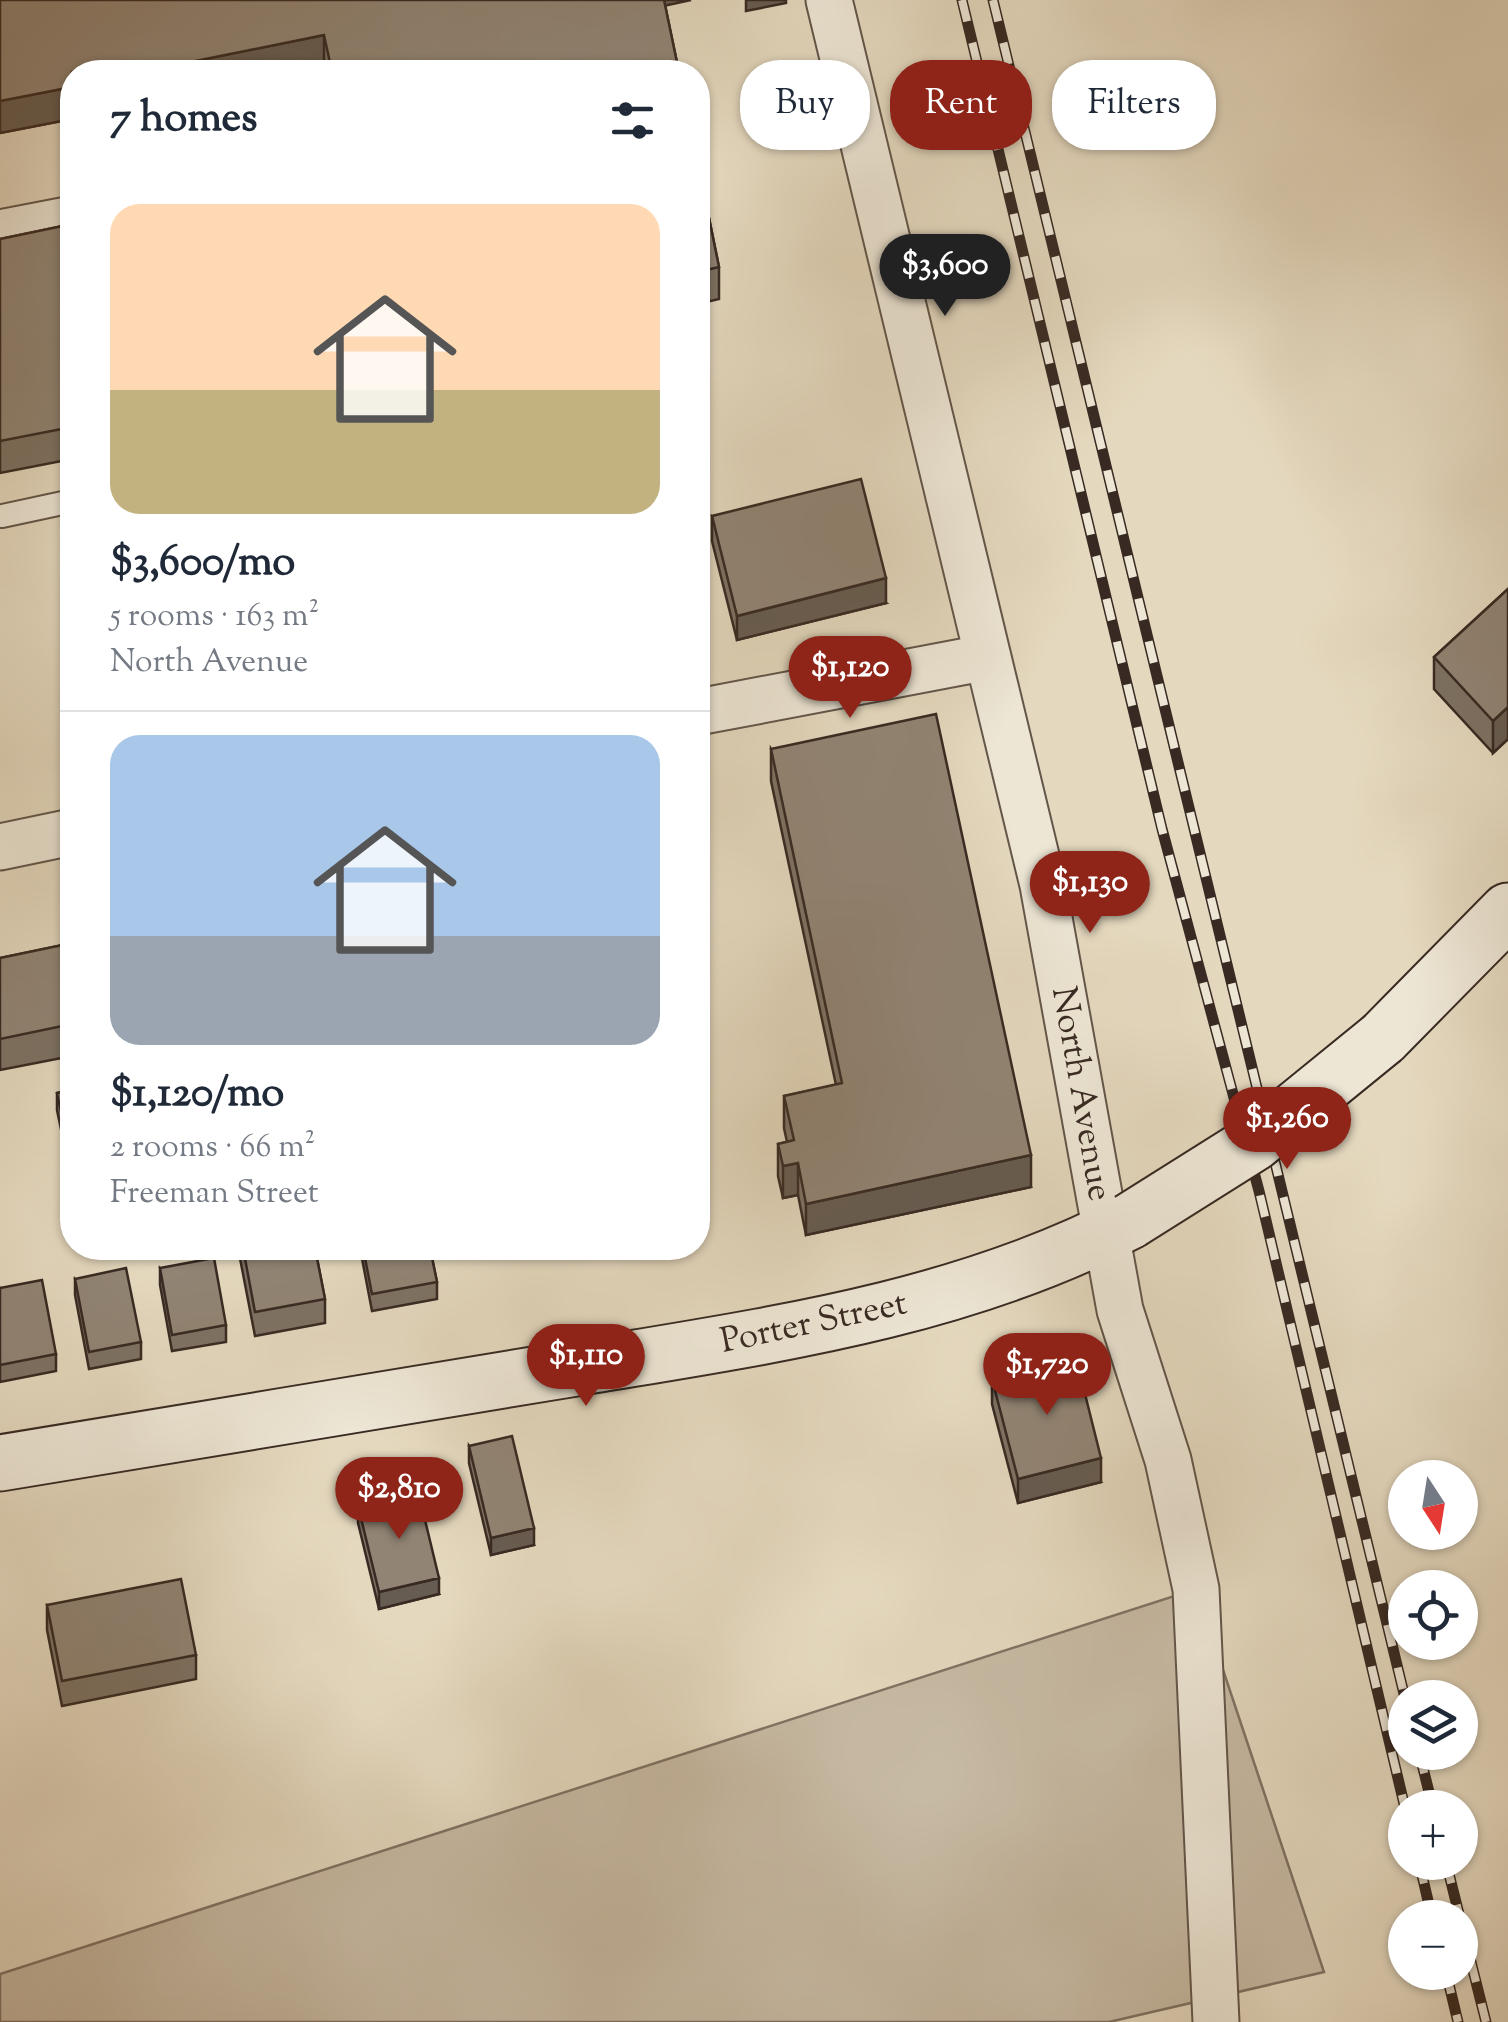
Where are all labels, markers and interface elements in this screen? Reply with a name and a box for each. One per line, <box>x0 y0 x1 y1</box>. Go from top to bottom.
chip: Buy <box>740 60 870 150</box>
chip: Rent <box>890 60 1032 150</box>
chip: Filters <box>1052 60 1216 150</box>
text: 7 homes <box>110 90 258 150</box>
icon: filters <box>605 93 660 148</box>
pin: $3,600 <box>864 234 1026 319</box>
text: $3,600 <box>901 243 989 289</box>
icon: home <box>295 269 475 449</box>
text: $3,600/mo <box>110 534 295 594</box>
text: 5 rooms · 163 m² <box>110 594 319 640</box>
pin: $1,120 <box>769 636 931 721</box>
text: North Avenue <box>110 640 308 686</box>
text: $1,120 <box>811 645 889 691</box>
icon: home <box>295 800 475 980</box>
pin: $1,130 <box>1009 851 1171 936</box>
text: $1,130 <box>1052 860 1128 906</box>
street label: North Avenue <box>1036 983 1124 1205</box>
text: $1,120/mo <box>110 1065 284 1125</box>
pin: $1,260 <box>1206 1087 1368 1172</box>
text: $1,260 <box>1245 1096 1329 1142</box>
text: 2 rooms · 66 m² <box>110 1125 315 1171</box>
text: Freeman Street <box>110 1171 319 1217</box>
street label: Porter Street <box>716 1279 912 1369</box>
pin: $1,110 <box>505 1324 667 1409</box>
text: $1,110 <box>549 1333 623 1379</box>
pin: $1,720 <box>966 1333 1128 1418</box>
text: $1,720 <box>1005 1342 1089 1388</box>
pin: $2,810 <box>318 1457 480 1542</box>
north arrow <box>1388 1460 1478 1550</box>
map controls <box>1388 1460 1478 1990</box>
text: $2,810 <box>357 1466 441 1512</box>
button: locate <box>1388 1570 1478 1660</box>
button: layers <box>1388 1680 1478 1770</box>
button: + <box>1388 1790 1478 1880</box>
button: − <box>1388 1900 1478 1990</box>

